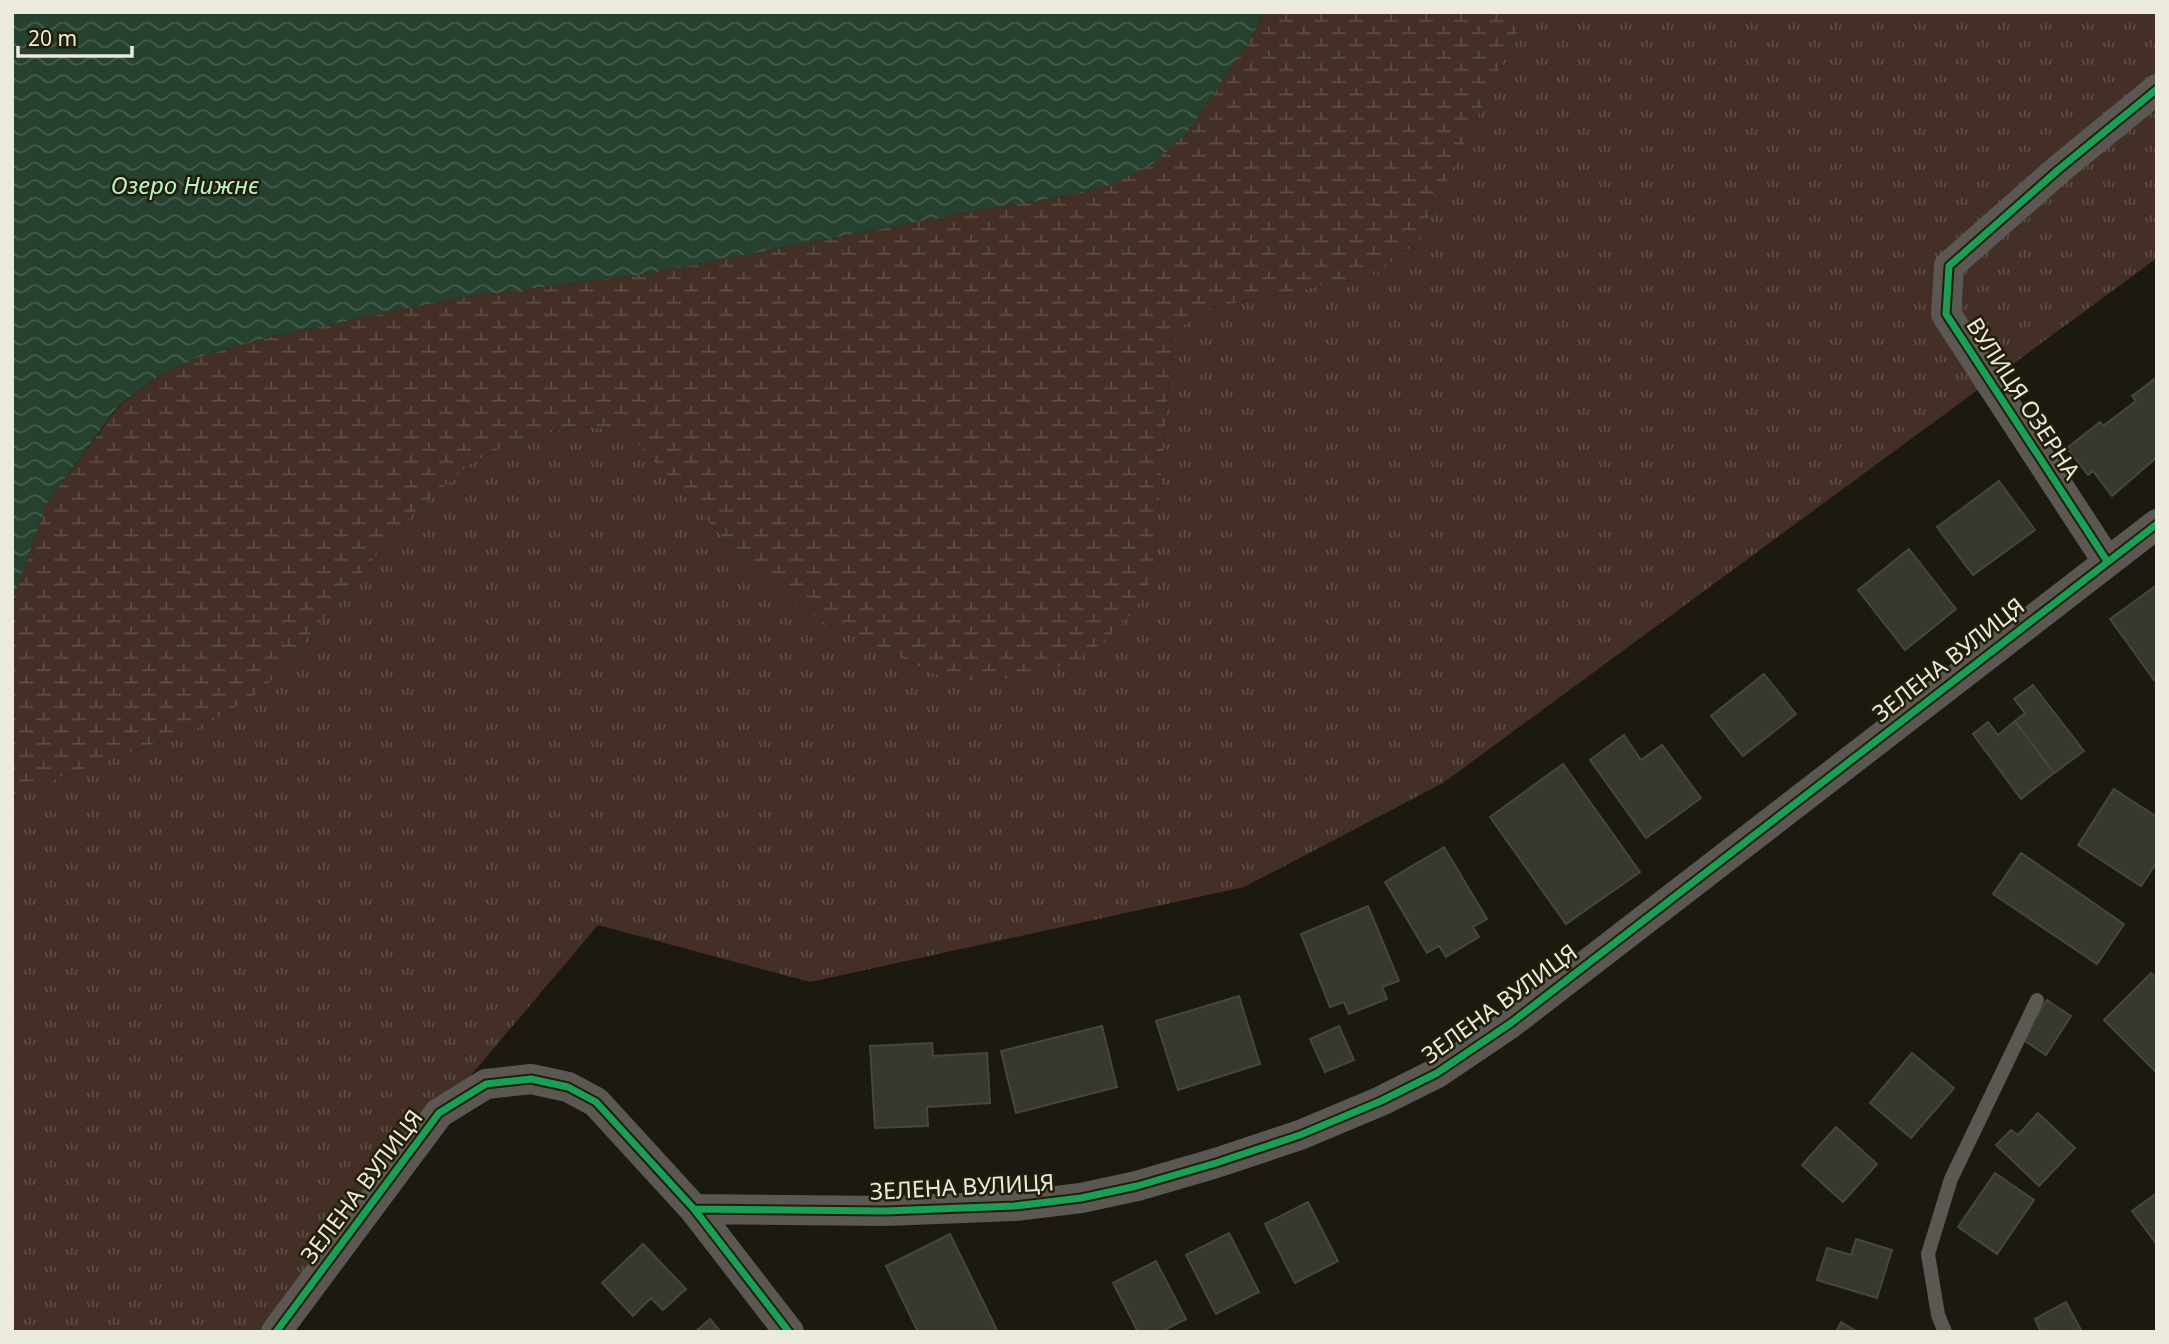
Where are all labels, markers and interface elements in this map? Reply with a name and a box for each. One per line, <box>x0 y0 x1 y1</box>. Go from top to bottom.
scale bar <box>18 14 131 58</box>
text: 20 m <box>28 24 77 52</box>
water label: Озеро Нижнє <box>111 168 259 201</box>
street label: ВУЛИЦЯ ОЗЕРНА <box>1960 311 2089 485</box>
street label: ЗЕЛЕНА ВУЛИЦЯ <box>1865 589 2031 729</box>
street label: ЗЕЛЕНА ВУЛИЦЯ <box>1415 936 1583 1070</box>
street label: ЗЕЛЕНА ВУЛИЦЯ <box>293 1103 429 1269</box>
street label: ЗЕЛЕНА ВУЛИЦЯ <box>869 1165 1055 1207</box>

